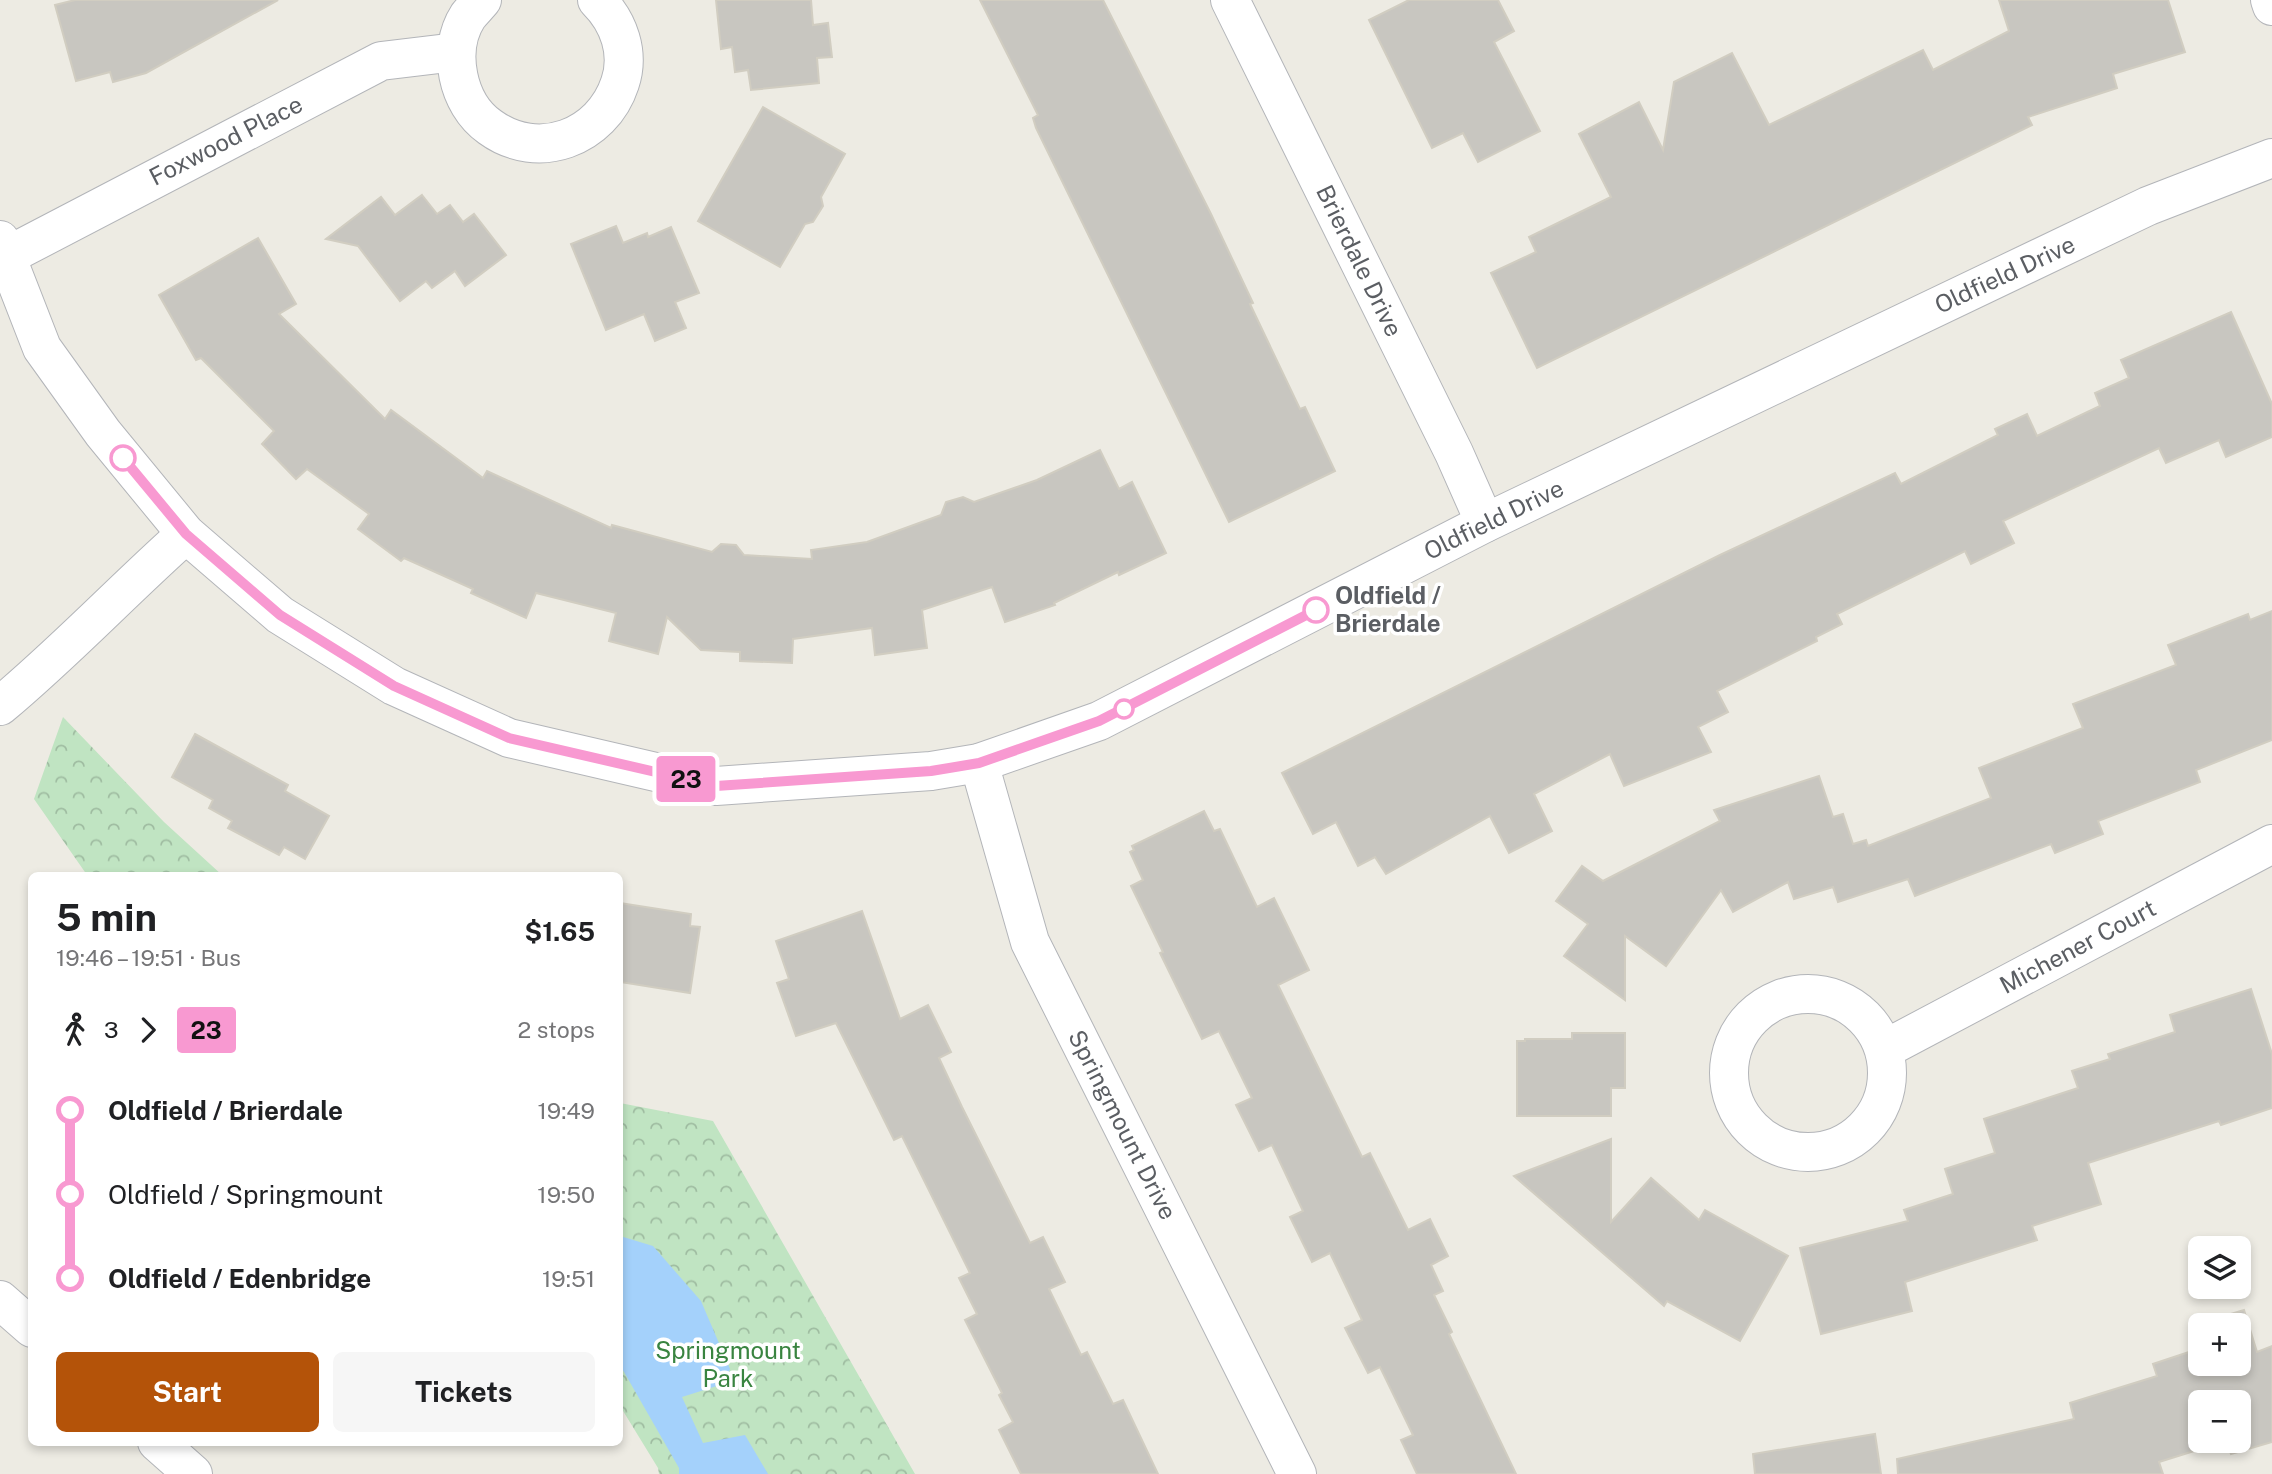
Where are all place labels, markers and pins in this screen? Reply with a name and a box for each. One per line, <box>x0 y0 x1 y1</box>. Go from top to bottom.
unlabelled marker <box>110 445 136 471</box>
place label: Oldfield / Brierdale <box>1335 581 1441 637</box>
marker: Oldfield / Brierdale <box>1303 597 1329 623</box>
unlabelled marker <box>1114 699 1134 719</box>

